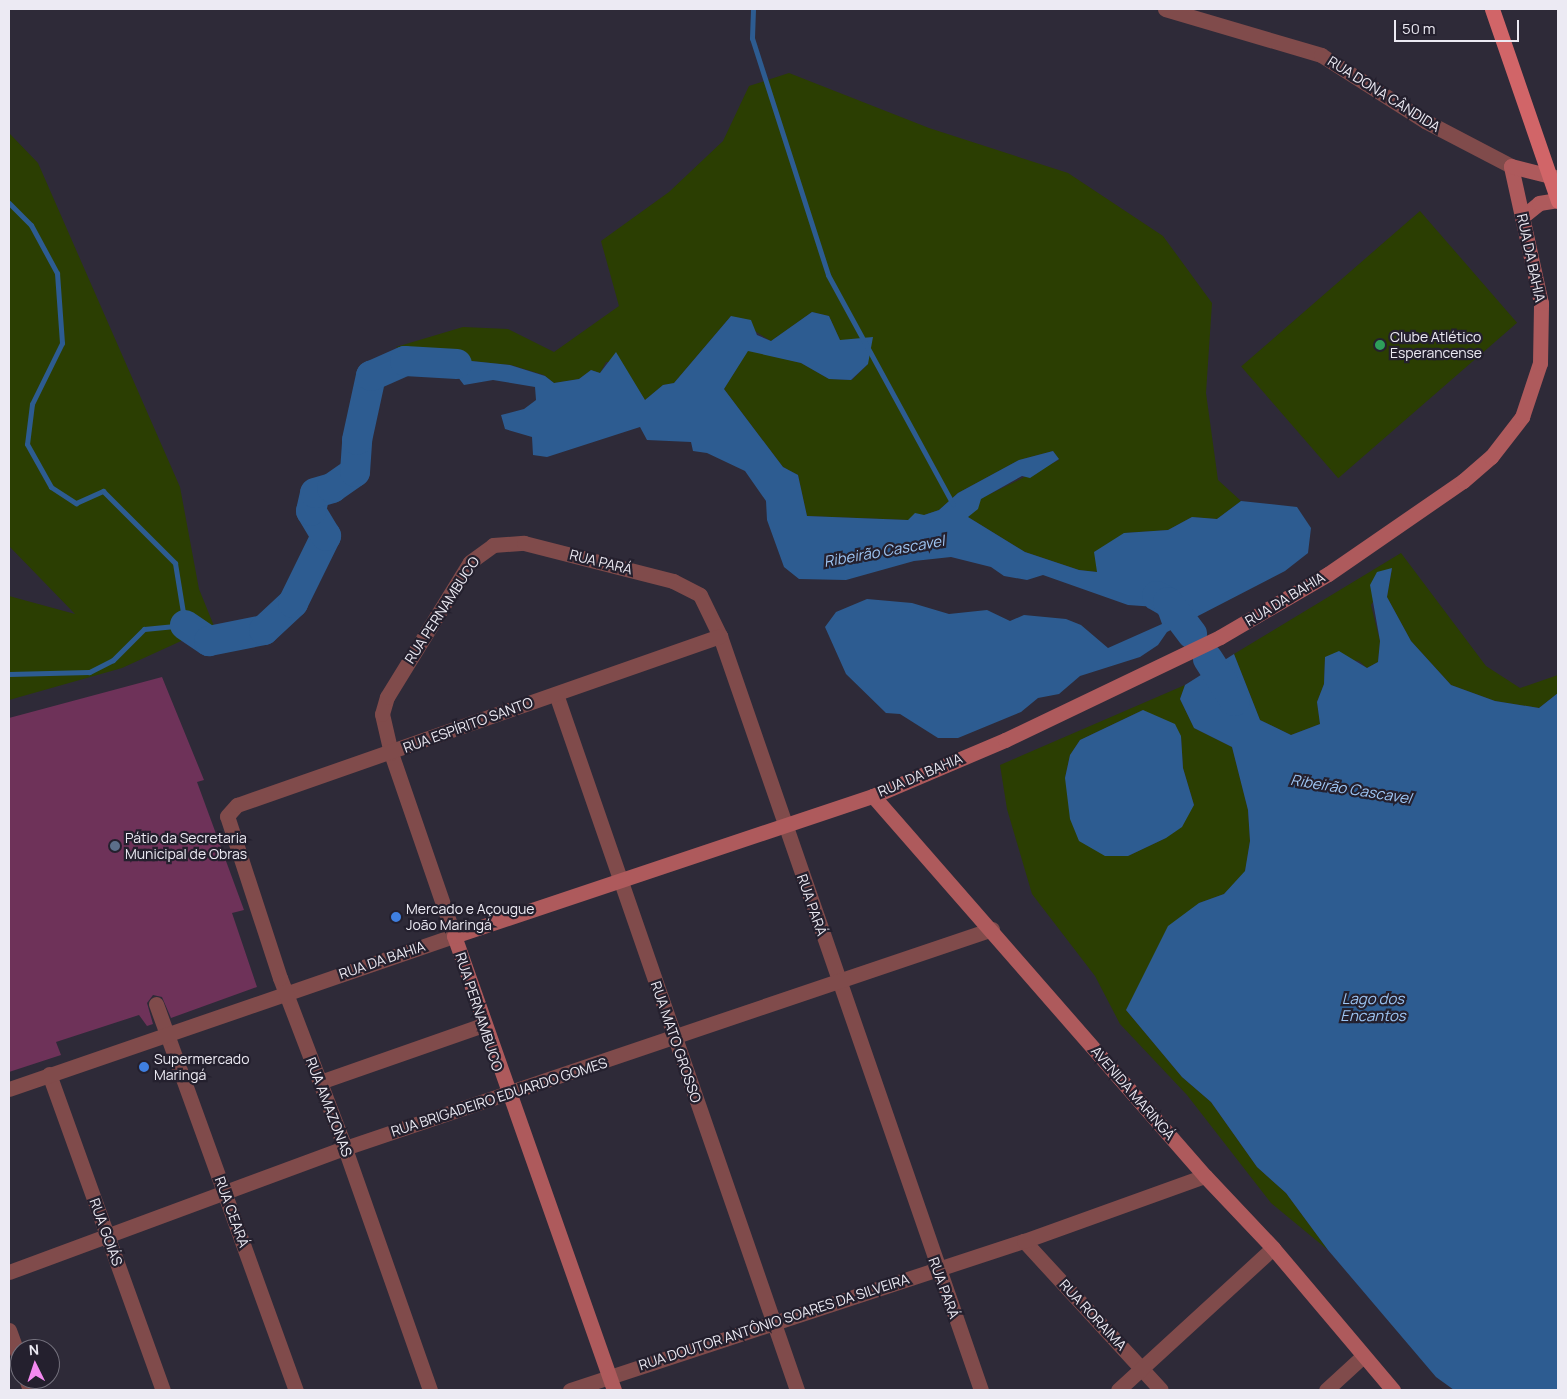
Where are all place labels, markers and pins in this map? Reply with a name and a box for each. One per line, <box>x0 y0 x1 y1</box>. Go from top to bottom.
place label: Clube Atlético Esperancense <box>1390 329 1482 362</box>
marker: Clube Atlético Esperancense <box>1374 339 1386 351</box>
place label: Pátio da Secretaria Municipal de Obras <box>125 830 247 862</box>
marker: Pátio da Secretaria Municipal de Obras <box>109 840 121 852</box>
place label: Mercado e Açougue João Maringá <box>406 901 534 934</box>
marker: Mercado e Açougue João Maringá <box>390 911 402 923</box>
place label: Supermercado Maringá <box>154 1051 249 1084</box>
marker: Supermercado Maringá <box>138 1061 150 1073</box>

